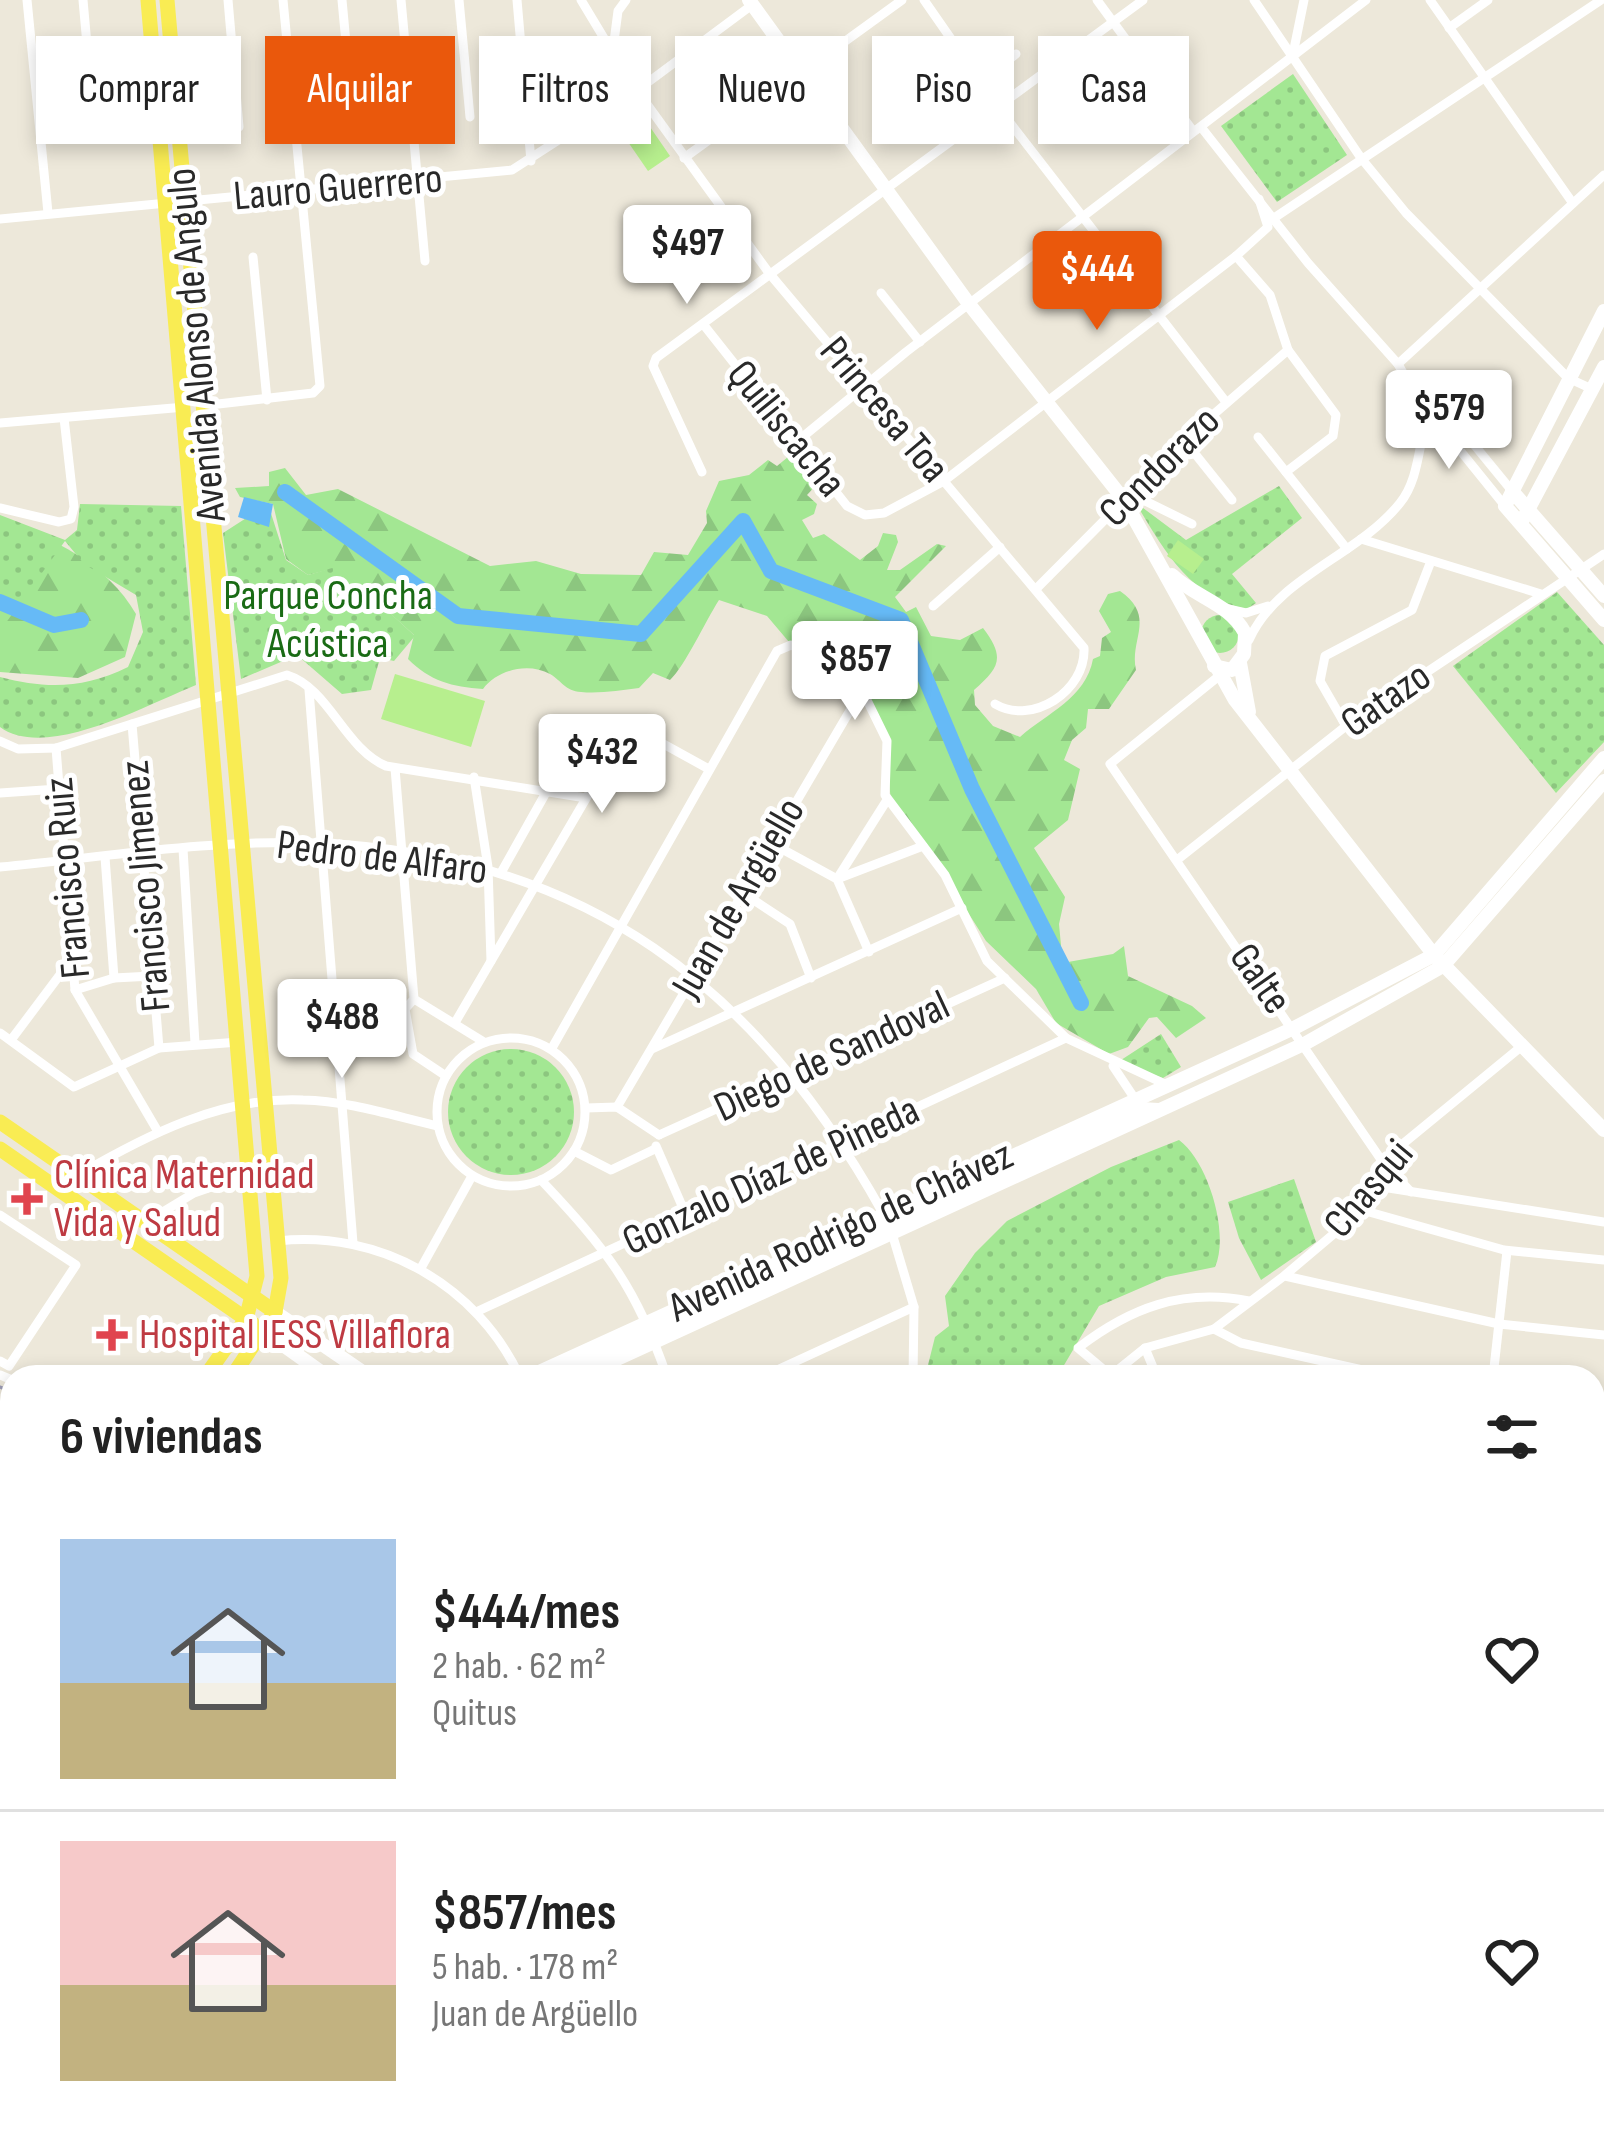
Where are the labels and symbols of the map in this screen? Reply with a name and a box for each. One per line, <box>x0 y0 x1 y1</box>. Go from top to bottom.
street label: Lauro Guerrero <box>231 153 445 223</box>
street label: Avenida Alonso de Angulo <box>156 166 238 525</box>
pin: $497 <box>616 205 758 307</box>
pin: $444 <box>1026 231 1168 333</box>
street label: Princesa Toa <box>808 327 960 493</box>
street label: Quiliscacha <box>716 350 856 508</box>
pin: $579 <box>1378 370 1520 472</box>
street label: Condorazo <box>1089 396 1231 538</box>
park label: Parque Concha Acústica <box>223 571 433 670</box>
pin: $857 <box>784 621 926 723</box>
street label: Gatazo <box>1331 651 1441 749</box>
pin: $432 <box>531 714 673 816</box>
street label: Francisco Jimenez <box>110 758 182 1014</box>
street label: Francisco Ruiz <box>34 775 102 981</box>
street label: Juan de Argüello <box>661 789 817 1008</box>
street label: Pedro de Alfaro <box>274 820 490 896</box>
street label: Galte <box>1218 934 1302 1024</box>
pin: $488 <box>271 979 413 1081</box>
street label: Diego de Sandoval <box>706 980 958 1134</box>
street label: Gonzalo Díaz de Pineda <box>615 1085 927 1267</box>
street label: Avenida Rodrigo de Chávez <box>660 1130 1021 1335</box>
street label: Chasqui <box>1313 1130 1425 1248</box>
place label: Clínica Maternidad Vida y Salud <box>54 1150 314 1249</box>
marker: Clínica Maternidad Vida y Salud <box>11 1183 43 1215</box>
place label: Hospital IESS Villaflora <box>139 1310 451 1361</box>
marker: Hospital IESS Villaflora <box>96 1319 128 1351</box>

